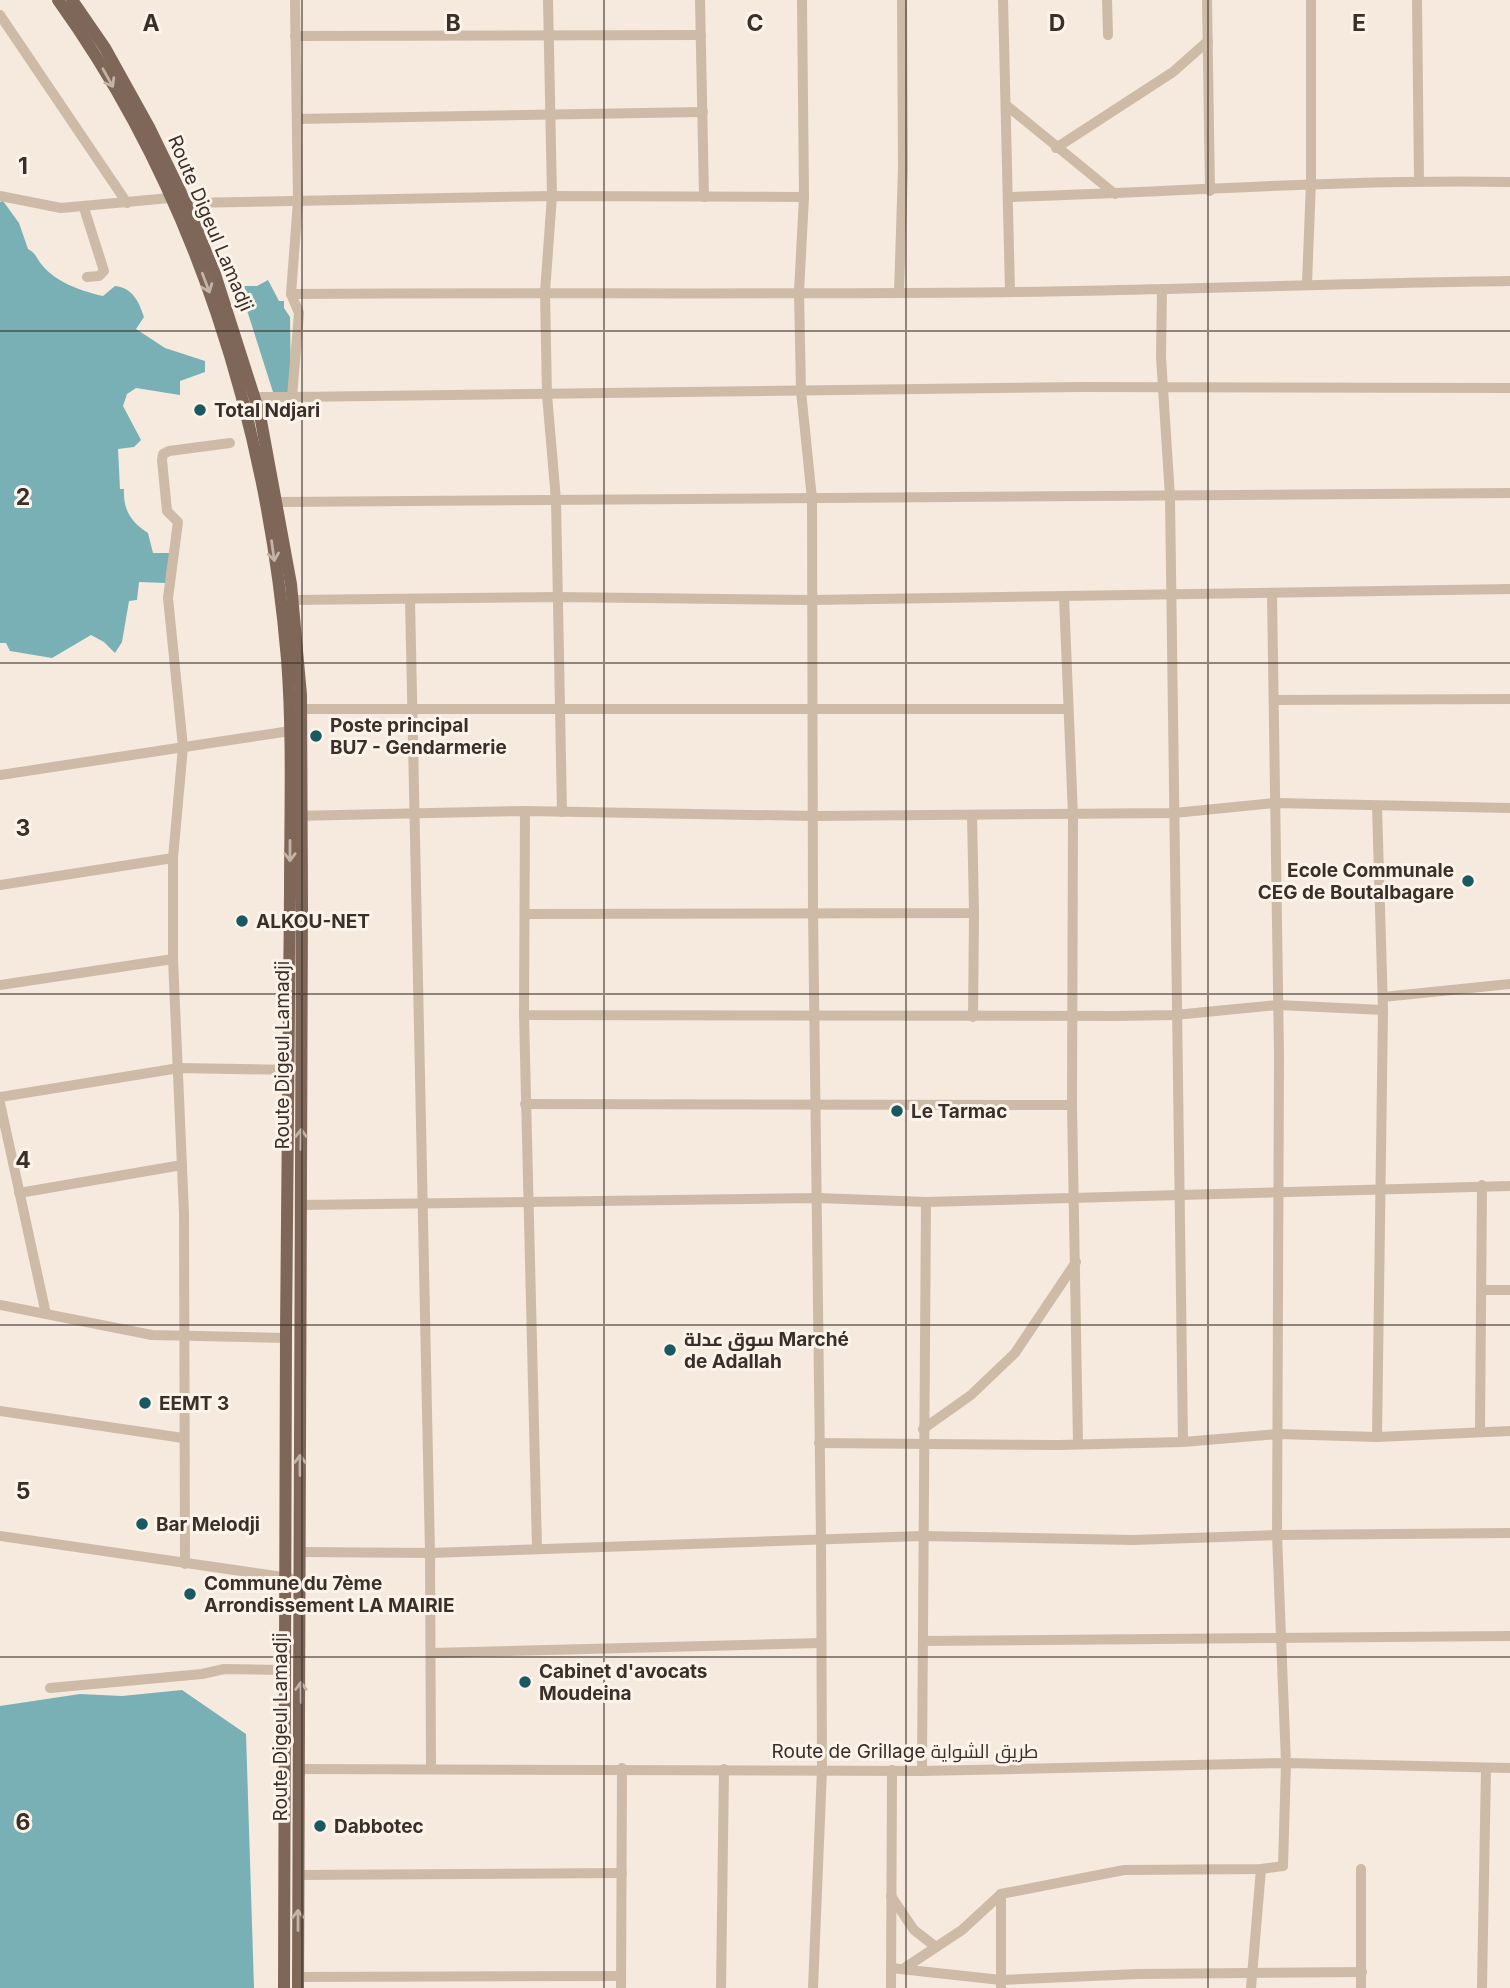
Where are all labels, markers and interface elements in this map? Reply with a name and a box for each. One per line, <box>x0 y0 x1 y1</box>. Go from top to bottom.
text: A <box>142 9 160 37</box>
text: B <box>445 9 461 37</box>
text: C <box>746 9 764 37</box>
text: D <box>1049 9 1065 37</box>
text: E <box>1352 9 1366 37</box>
one-way arrow <box>102 67 115 88</box>
street label: Route Digeul Lamadji <box>163 132 258 315</box>
text: 1 <box>18 152 28 180</box>
one-way arrow <box>201 272 213 294</box>
place label: Total Ndjari <box>214 399 320 422</box>
marker: Total Ndjari <box>192 402 208 418</box>
text: 2 <box>16 483 30 511</box>
one-way arrow <box>267 539 280 561</box>
place label: Poste principal BU7 - Gendarmerie <box>330 714 507 759</box>
marker: Poste principal BU7 - Gendarmerie <box>308 728 324 744</box>
text: 3 <box>16 814 30 842</box>
one-way arrow <box>283 839 297 862</box>
place label: Ecole Communale CEG de Boutalbagare <box>1258 859 1454 904</box>
marker: Ecole Communale CEG de Boutalbagare <box>1460 873 1476 889</box>
place label: ALKOU-NET <box>256 910 370 933</box>
marker: ALKOU-NET <box>234 913 250 929</box>
street label: Route Digeul Lamadji <box>271 961 294 1149</box>
place label: Le Tarmac <box>911 1100 1007 1123</box>
marker: Le Tarmac <box>889 1103 905 1119</box>
one-way arrow <box>294 1128 308 1151</box>
text: 4 <box>15 1146 31 1174</box>
place label: سوق عدلة Marché de Adallah <box>684 1328 849 1373</box>
marker: سوق عدلة Marché de Adallah <box>662 1342 678 1358</box>
place label: EEMT 3 <box>159 1392 229 1415</box>
marker: EEMT 3 <box>137 1395 153 1411</box>
one-way arrow <box>293 1454 307 1477</box>
text: 5 <box>16 1477 30 1505</box>
place label: Bar Melodji <box>156 1513 260 1536</box>
marker: Bar Melodji <box>134 1516 150 1532</box>
place label: Commune du 7ème Arrondissement LA MAIRIE <box>204 1572 455 1617</box>
marker: Commune du 7ème Arrondissement LA MAIRIE <box>182 1586 198 1602</box>
street label: Route Digeul Lamadji <box>269 1633 292 1821</box>
place label: Cabinet d'avocats Moudeina <box>539 1660 708 1705</box>
marker: Cabinet d'avocats Moudeina <box>517 1674 533 1690</box>
one-way arrow <box>294 1681 307 1704</box>
street label: Route de Grillage طريق الشواية <box>772 1740 1038 1764</box>
text: 6 <box>16 1808 30 1836</box>
place label: Dabbotec <box>334 1815 424 1838</box>
marker: Dabbotec <box>312 1818 328 1834</box>
one-way arrow <box>291 1909 305 1932</box>

